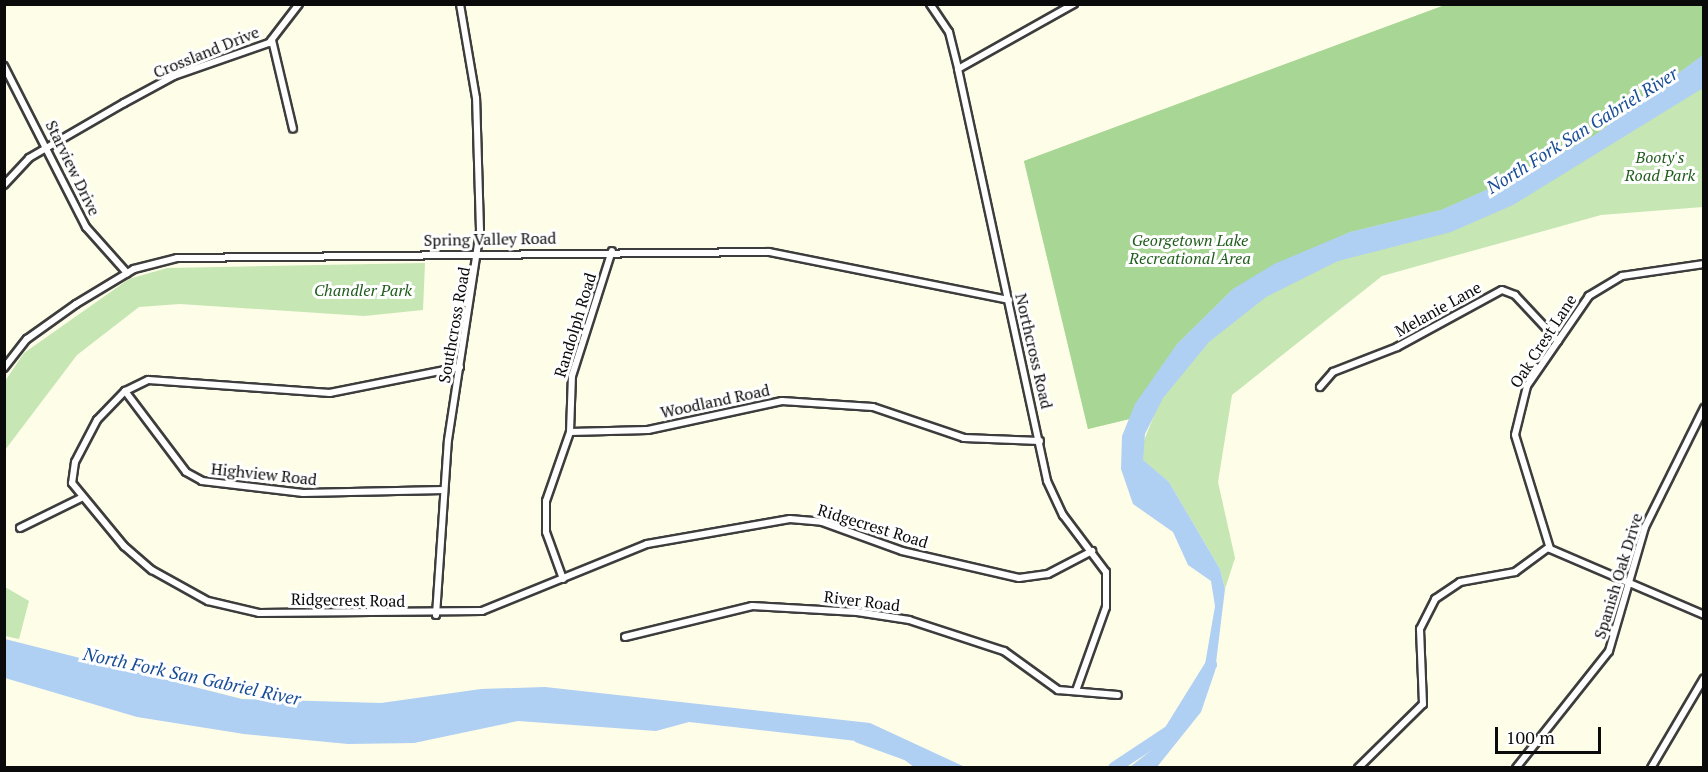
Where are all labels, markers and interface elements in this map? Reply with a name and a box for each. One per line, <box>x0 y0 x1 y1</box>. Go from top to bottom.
street label: Crossland Drive <box>150 22 262 82</box>
water label: North Fork San Gabriel River <box>1482 62 1682 198</box>
street label: Starview Drive <box>42 117 104 219</box>
park label: Booty's Road Park <box>1625 147 1695 185</box>
street label: Spring Valley Road <box>423 228 557 250</box>
park label: Georgetown Lake Recreational Area <box>1129 230 1251 268</box>
street label: Southcross Road <box>434 265 474 385</box>
street label: Randolph Road <box>550 270 600 380</box>
street label: Melanie Lane <box>1392 277 1484 341</box>
park label: Chandler Park <box>314 280 412 300</box>
street label: Northcross Road <box>1011 291 1057 411</box>
street label: Oak Crest Lane <box>1506 291 1580 391</box>
street label: Woodland Road <box>659 380 771 422</box>
street label: Highview Road <box>210 459 318 489</box>
street label: Ridgecrest Road <box>815 500 931 552</box>
street label: Spanish Oak Drive <box>1590 511 1646 641</box>
street label: River Road <box>823 587 901 615</box>
street label: Ridgecrest Road <box>291 589 405 611</box>
water label: North Fork San Gabriel River <box>81 642 303 710</box>
scale bar <box>1498 715 1604 753</box>
text: 100 m <box>1506 725 1555 749</box>

